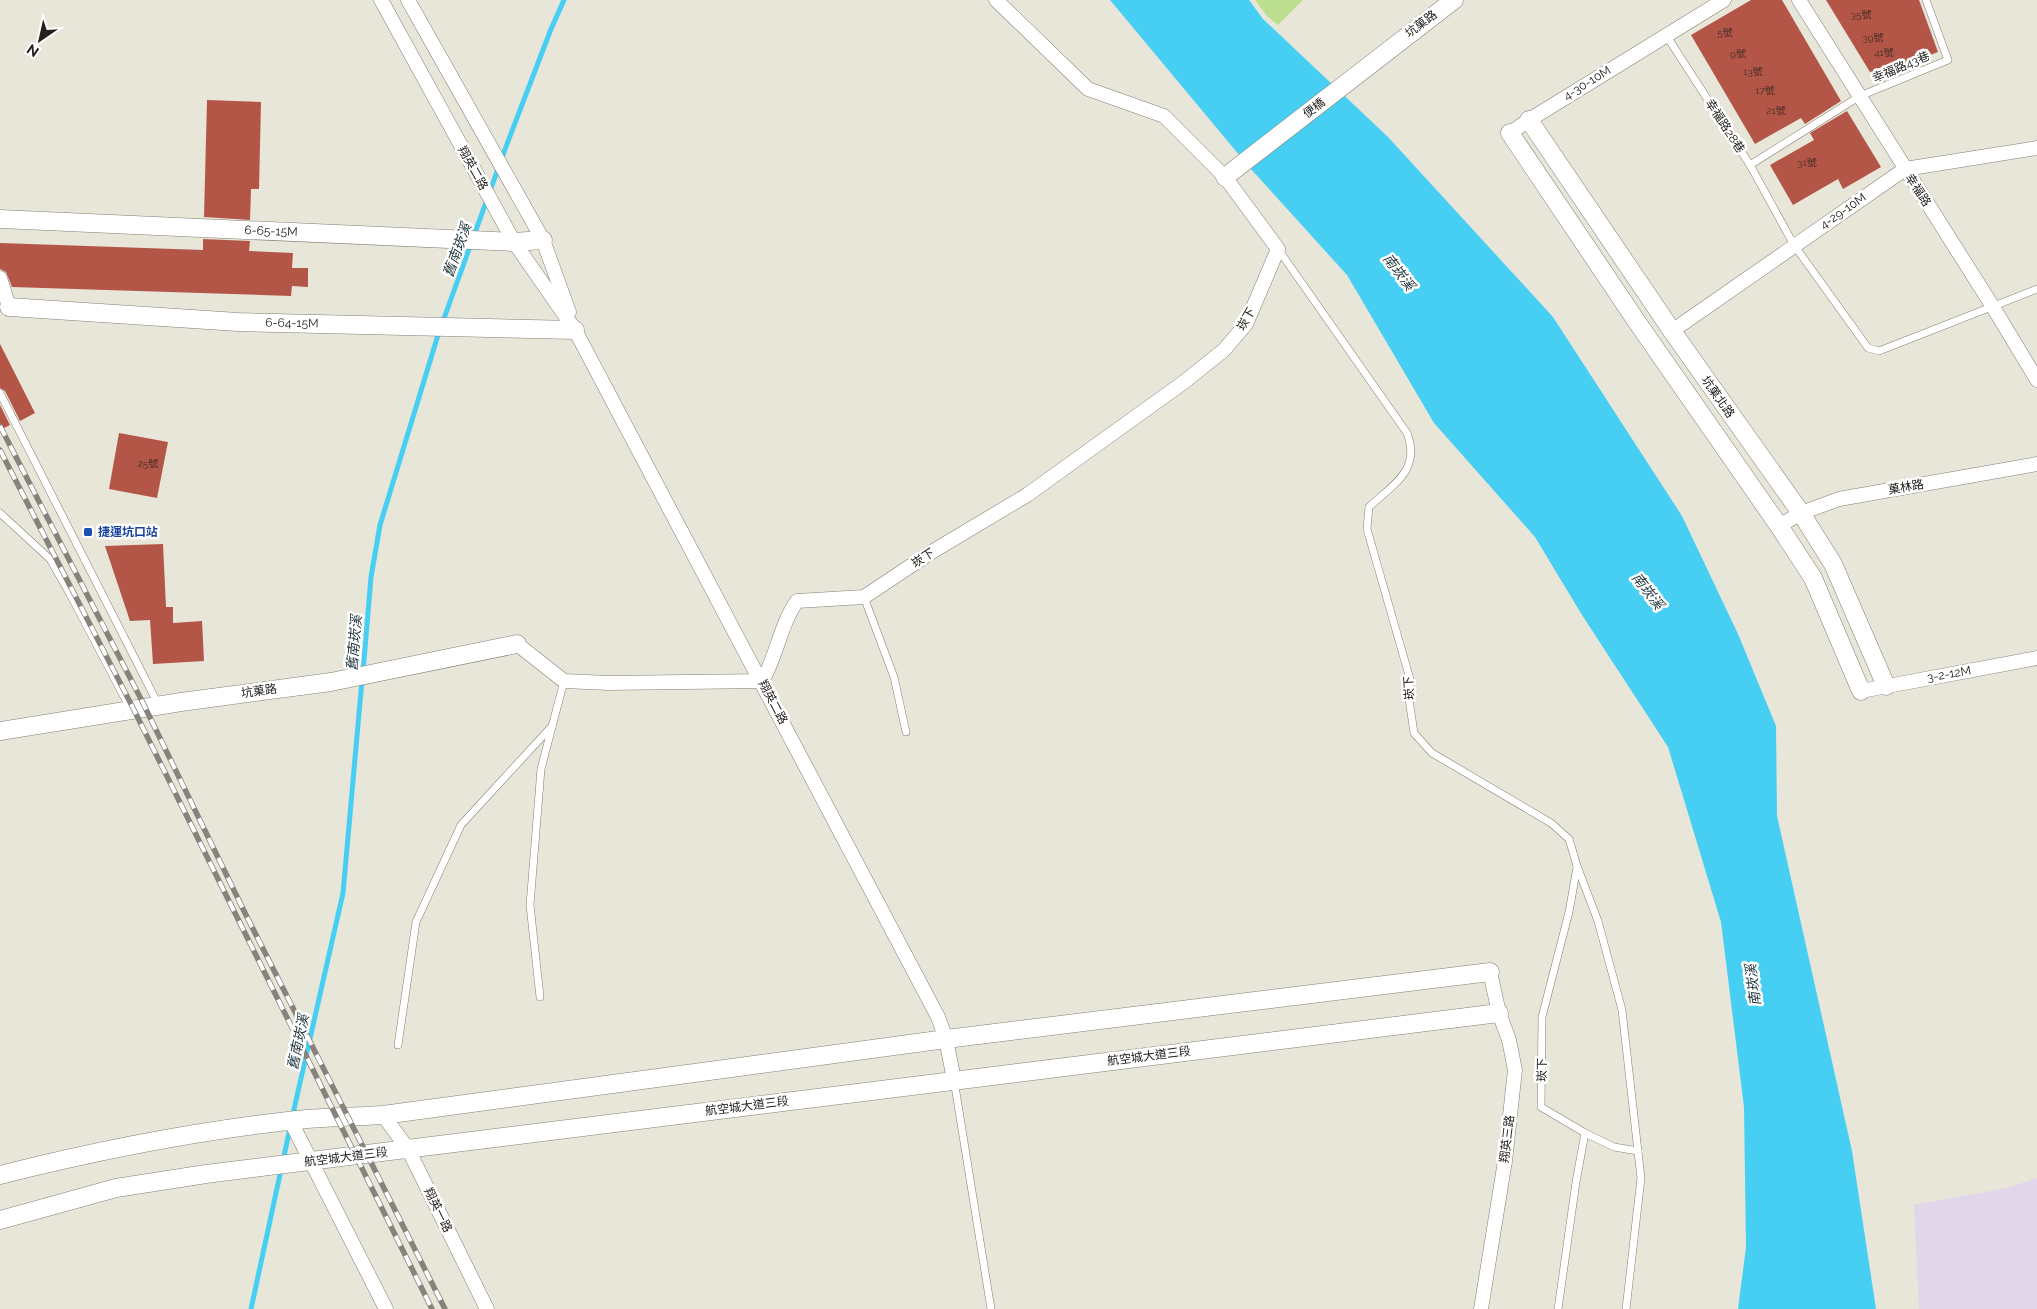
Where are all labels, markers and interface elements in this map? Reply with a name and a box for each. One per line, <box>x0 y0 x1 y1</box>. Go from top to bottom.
street label: 坑菓路 <box>1402 8 1440 40</box>
house number: 35號 <box>1851 9 1871 20</box>
north arrow <box>15 15 65 65</box>
house number: 5號 <box>1717 27 1733 38</box>
house number: 39號 <box>1862 32 1884 43</box>
text: N <box>24 41 42 60</box>
house number: 41號 <box>1874 47 1894 58</box>
house number: 9號 <box>1730 48 1746 59</box>
street label: 幸福路43巷 <box>1870 49 1932 85</box>
street label: 4-30-10M <box>1561 63 1613 103</box>
house number: 13號 <box>1743 66 1763 77</box>
house number: 17號 <box>1755 85 1775 96</box>
street label: 便橋 <box>1300 95 1328 121</box>
street label: 幸福路28巷 <box>1702 96 1748 156</box>
house number: 21號 <box>1766 105 1786 116</box>
street label: 翔英二路 <box>455 144 491 192</box>
house number: 31號 <box>1797 157 1817 168</box>
street label: 幸福路 <box>1902 171 1934 209</box>
street label: 4-29-10M <box>1817 190 1869 232</box>
water label: 舊南崁溪 <box>440 219 475 279</box>
street label: 6-65-15M <box>244 223 298 239</box>
water label: 南崁溪 <box>1380 251 1419 295</box>
street label: 崁下 <box>1234 305 1258 333</box>
street label: 6-64-15M <box>265 316 319 330</box>
street label: 坑菓北路 <box>1698 373 1738 421</box>
house number: 25號 <box>138 458 158 469</box>
street label: 菓林路 <box>1887 477 1925 497</box>
place label: 捷運坑口站 <box>98 525 158 539</box>
marker: 捷運坑口站 <box>82 526 94 538</box>
street label: 崁下 <box>909 546 937 570</box>
water label: 南崁溪 <box>1629 570 1668 614</box>
water label: 舊南崁溪 <box>344 612 365 672</box>
street label: 3-2-12M <box>1926 663 1972 685</box>
street label: 崁下 <box>1401 676 1417 700</box>
street label: 翔英二路 <box>756 678 790 726</box>
street label: 坑菓路 <box>240 682 278 700</box>
water label: 南崁溪 <box>1742 961 1763 1007</box>
water label: 舊南崁溪 <box>284 1011 312 1071</box>
street label: 航空城大道三段 <box>1106 1044 1192 1068</box>
street label: 崁下 <box>1535 1058 1549 1082</box>
street label: 航空城大道三段 <box>704 1094 790 1118</box>
street label: 翔英三路 <box>1497 1114 1517 1164</box>
street label: 航空城大道三段 <box>303 1145 389 1169</box>
street label: 翔英一路 <box>421 1185 455 1235</box>

